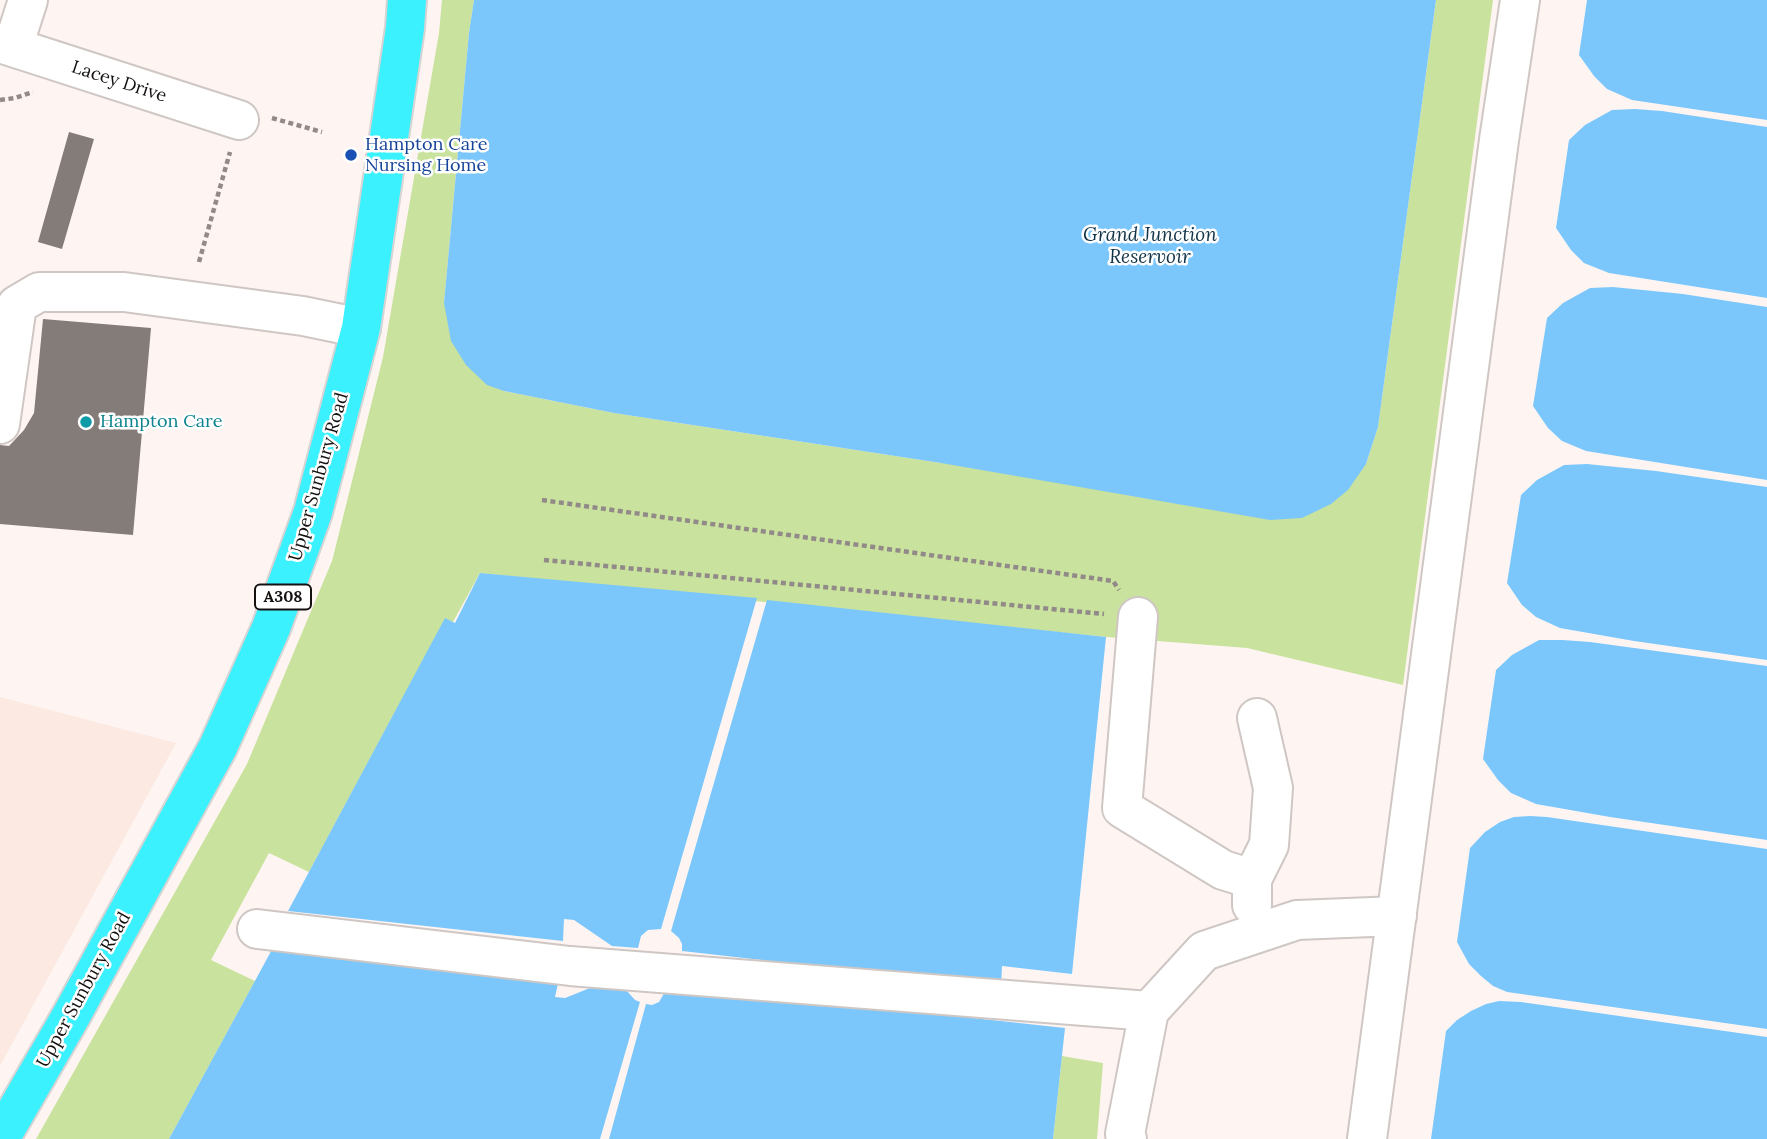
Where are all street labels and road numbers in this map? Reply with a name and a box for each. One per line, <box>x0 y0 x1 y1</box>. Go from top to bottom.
street label: Lacey Drive <box>69 57 169 107</box>
street label: Upper Sunbury Road <box>285 390 353 564</box>
road number: A308 <box>255 584 311 610</box>
street label: Upper Sunbury Road <box>32 908 136 1072</box>

